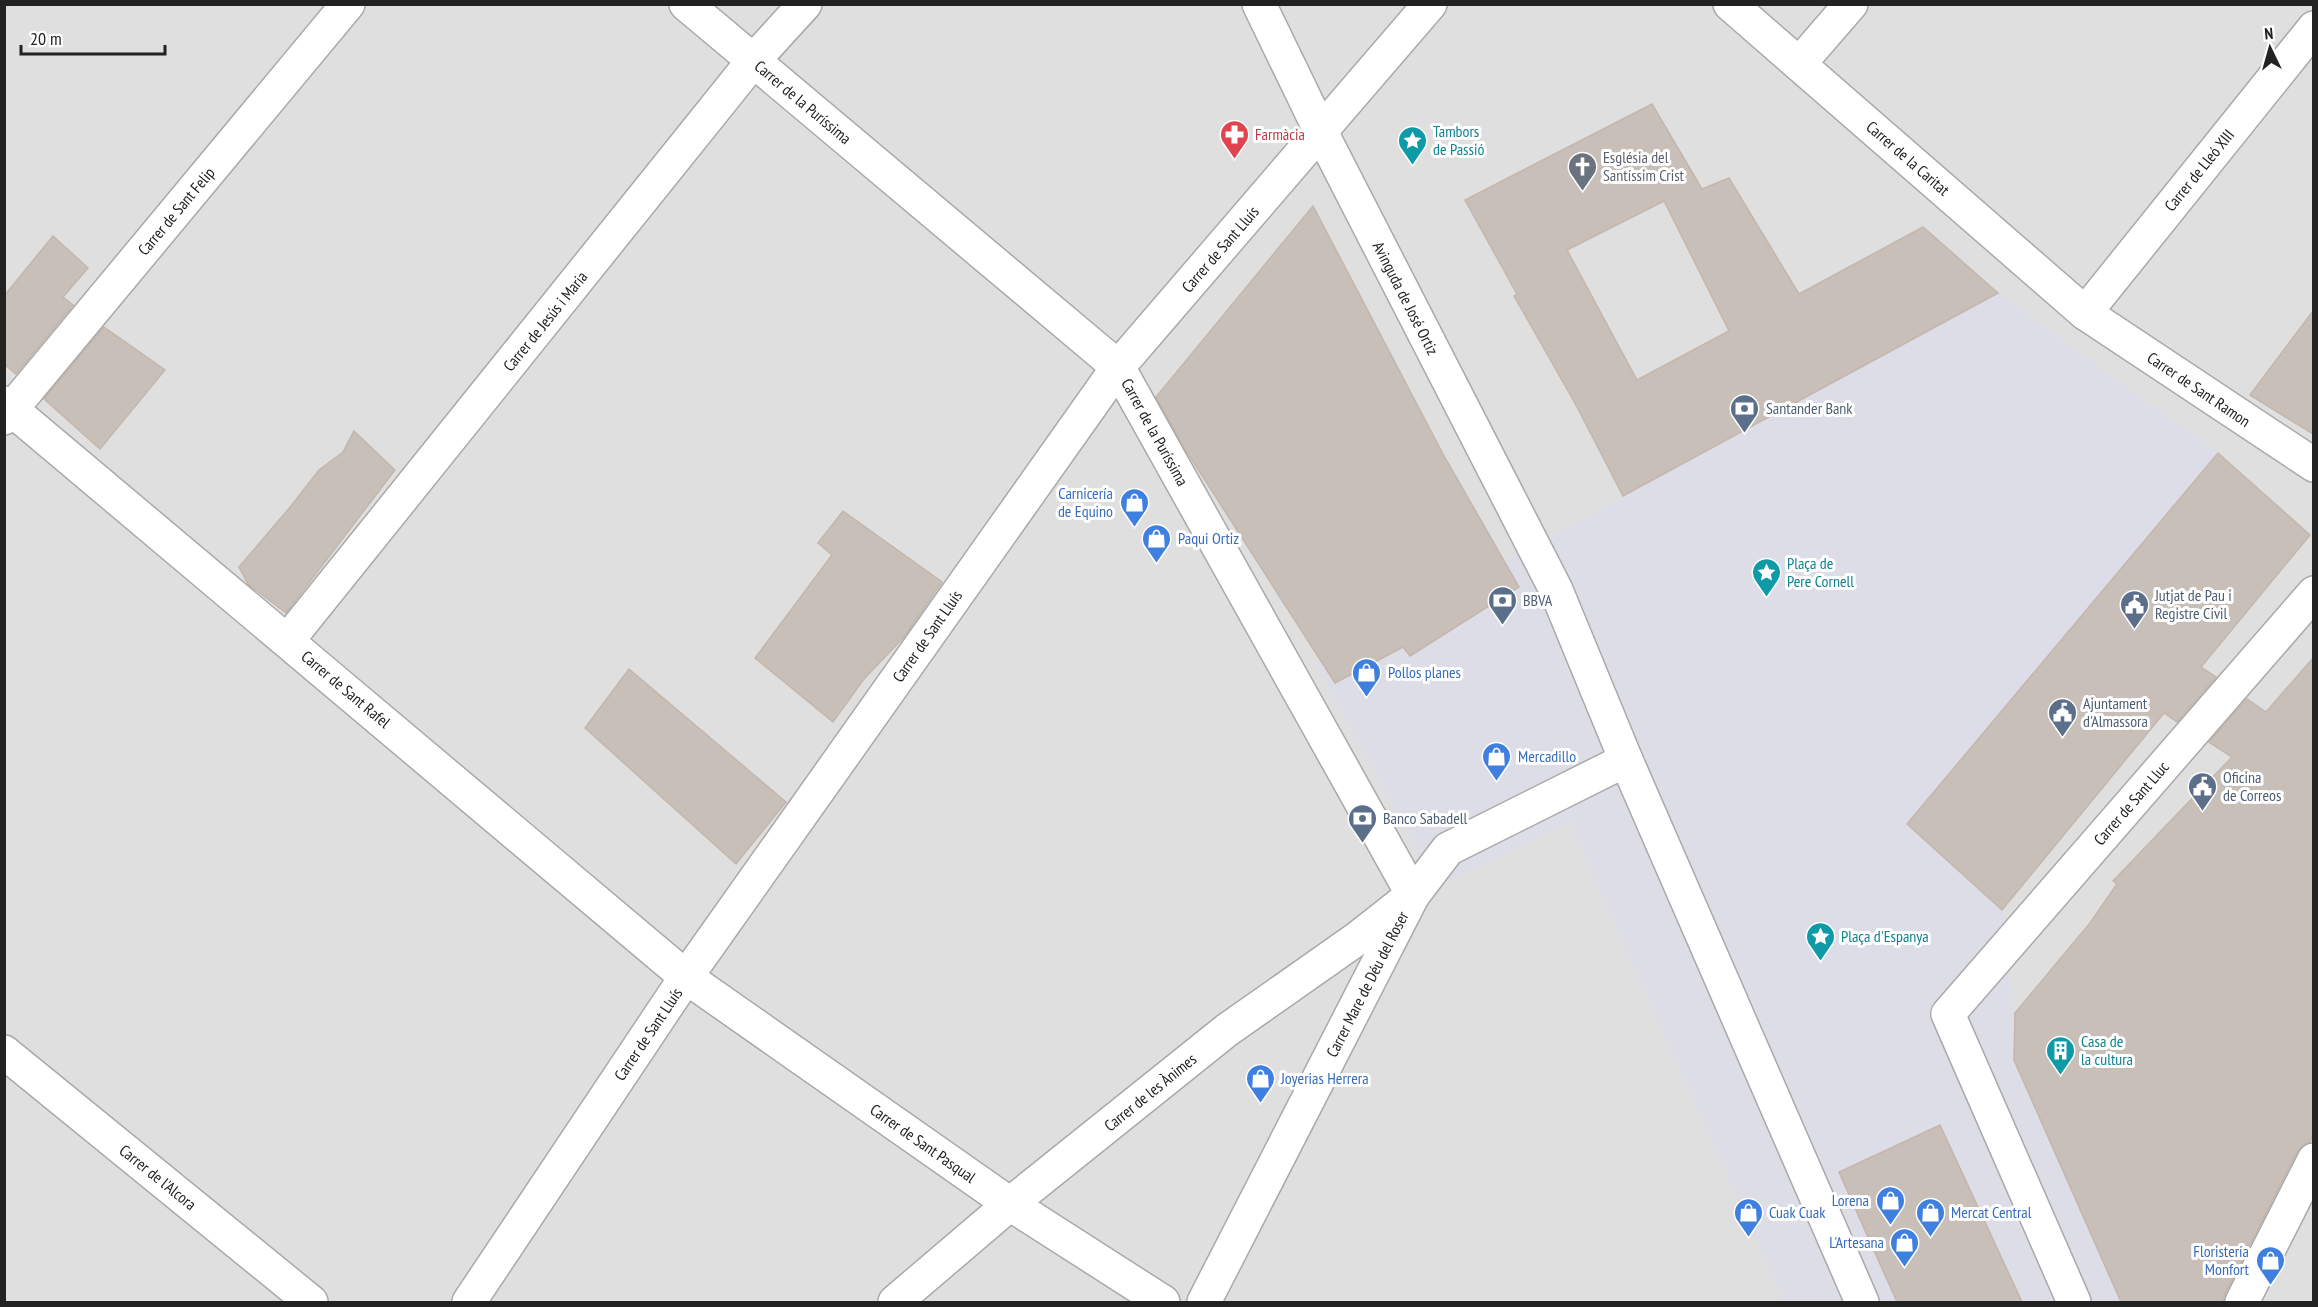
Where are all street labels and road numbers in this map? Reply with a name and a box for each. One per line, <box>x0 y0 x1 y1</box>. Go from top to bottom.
street label: Carrer de la Puríssima <box>751 56 855 148</box>
street label: Carrer de la Caritat <box>1862 116 1954 200</box>
street label: Carrer de Lleó XIII <box>2160 125 2238 215</box>
street label: Carrer de Sant Felip <box>133 163 219 259</box>
street label: Carrer de Sant Lluís <box>1177 202 1263 296</box>
street label: Avinguda de José Ortiz <box>1369 238 1443 358</box>
street label: Carrer de Jesús i Maria <box>499 267 591 375</box>
street label: Carrer de Sant Ramon <box>2144 347 2254 431</box>
street label: Carrer de la Puríssima <box>1117 375 1193 489</box>
street label: Carrer de Sant Lluís <box>888 586 966 686</box>
street label: Carrer de Sant Rafel <box>297 646 395 732</box>
street label: Carrer de Sant Lluc <box>2089 757 2173 849</box>
street label: Carrer Mare de Déu del Roser <box>1322 907 1413 1060</box>
street label: Carrer de Sant Lluís <box>610 984 686 1084</box>
street label: Carrer de les Ànimes <box>1100 1049 1200 1135</box>
street label: Carrer de Sant Pasqual <box>866 1099 980 1187</box>
street label: Carrer de l'Alcora <box>116 1140 200 1214</box>

